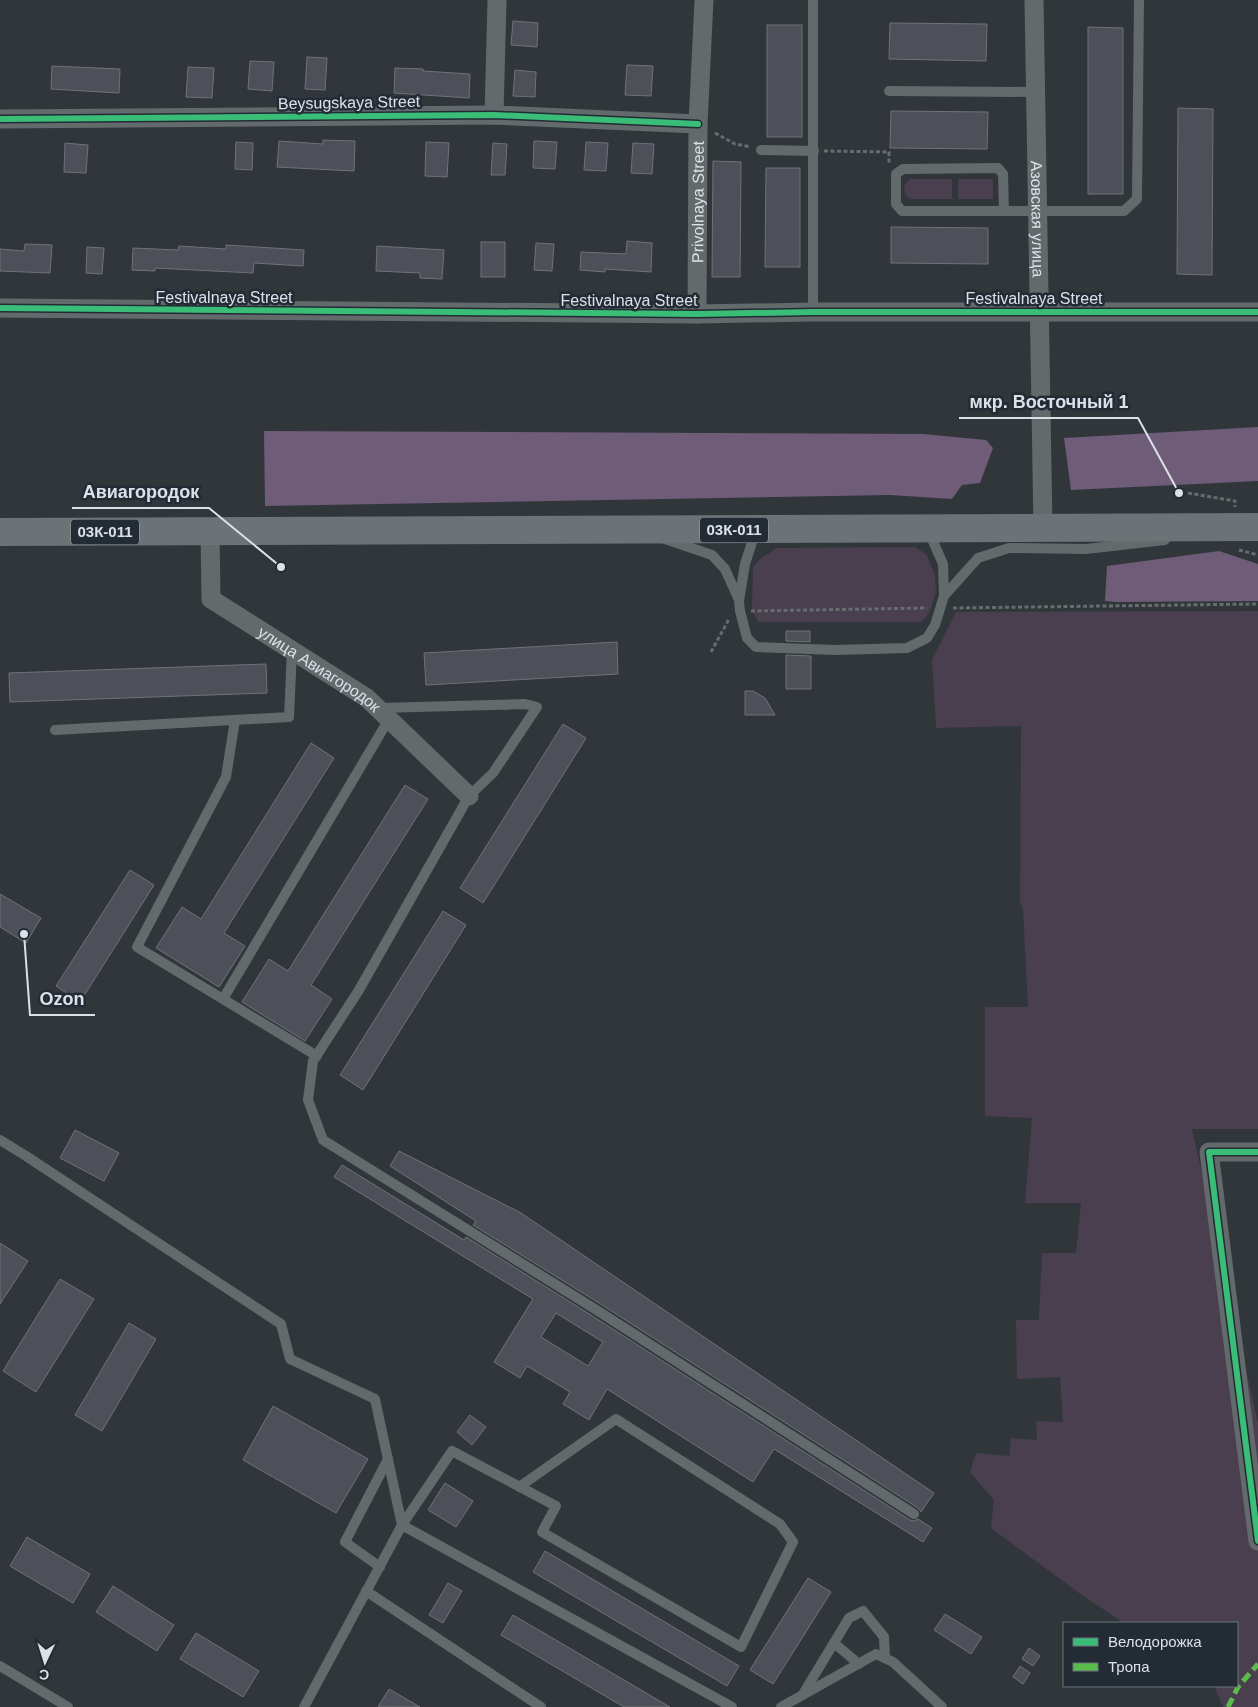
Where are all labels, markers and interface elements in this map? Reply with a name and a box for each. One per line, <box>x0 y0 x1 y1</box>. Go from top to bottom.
street label: Beysugskaya Street <box>278 93 421 112</box>
street label: Privolnaya Street <box>689 140 707 263</box>
street label: Азовская улица <box>1028 161 1047 277</box>
street label: Festivalnaya Street <box>156 289 293 306</box>
street label: Festivalnaya Street <box>966 290 1103 307</box>
street label: Festivalnaya Street <box>561 292 698 309</box>
callout: мкр. Восточный 1 <box>959 385 1138 418</box>
text: мкр. Восточный 1 <box>970 392 1129 412</box>
callout: Авиагородок <box>72 475 209 508</box>
text: Авиагородок <box>83 482 200 502</box>
road number: 03К-011 <box>700 518 768 542</box>
road number: 03К-011 <box>71 520 139 544</box>
street label: улица Авиагородок <box>255 623 384 716</box>
callout: Ozon <box>30 982 95 1015</box>
text: Ozon <box>40 989 85 1009</box>
legend <box>1063 1622 1238 1687</box>
text: Велодорожка <box>1108 1633 1202 1650</box>
north arrow <box>20 1637 70 1687</box>
text: Тропа <box>1108 1658 1150 1675</box>
text: С <box>38 1667 50 1683</box>

